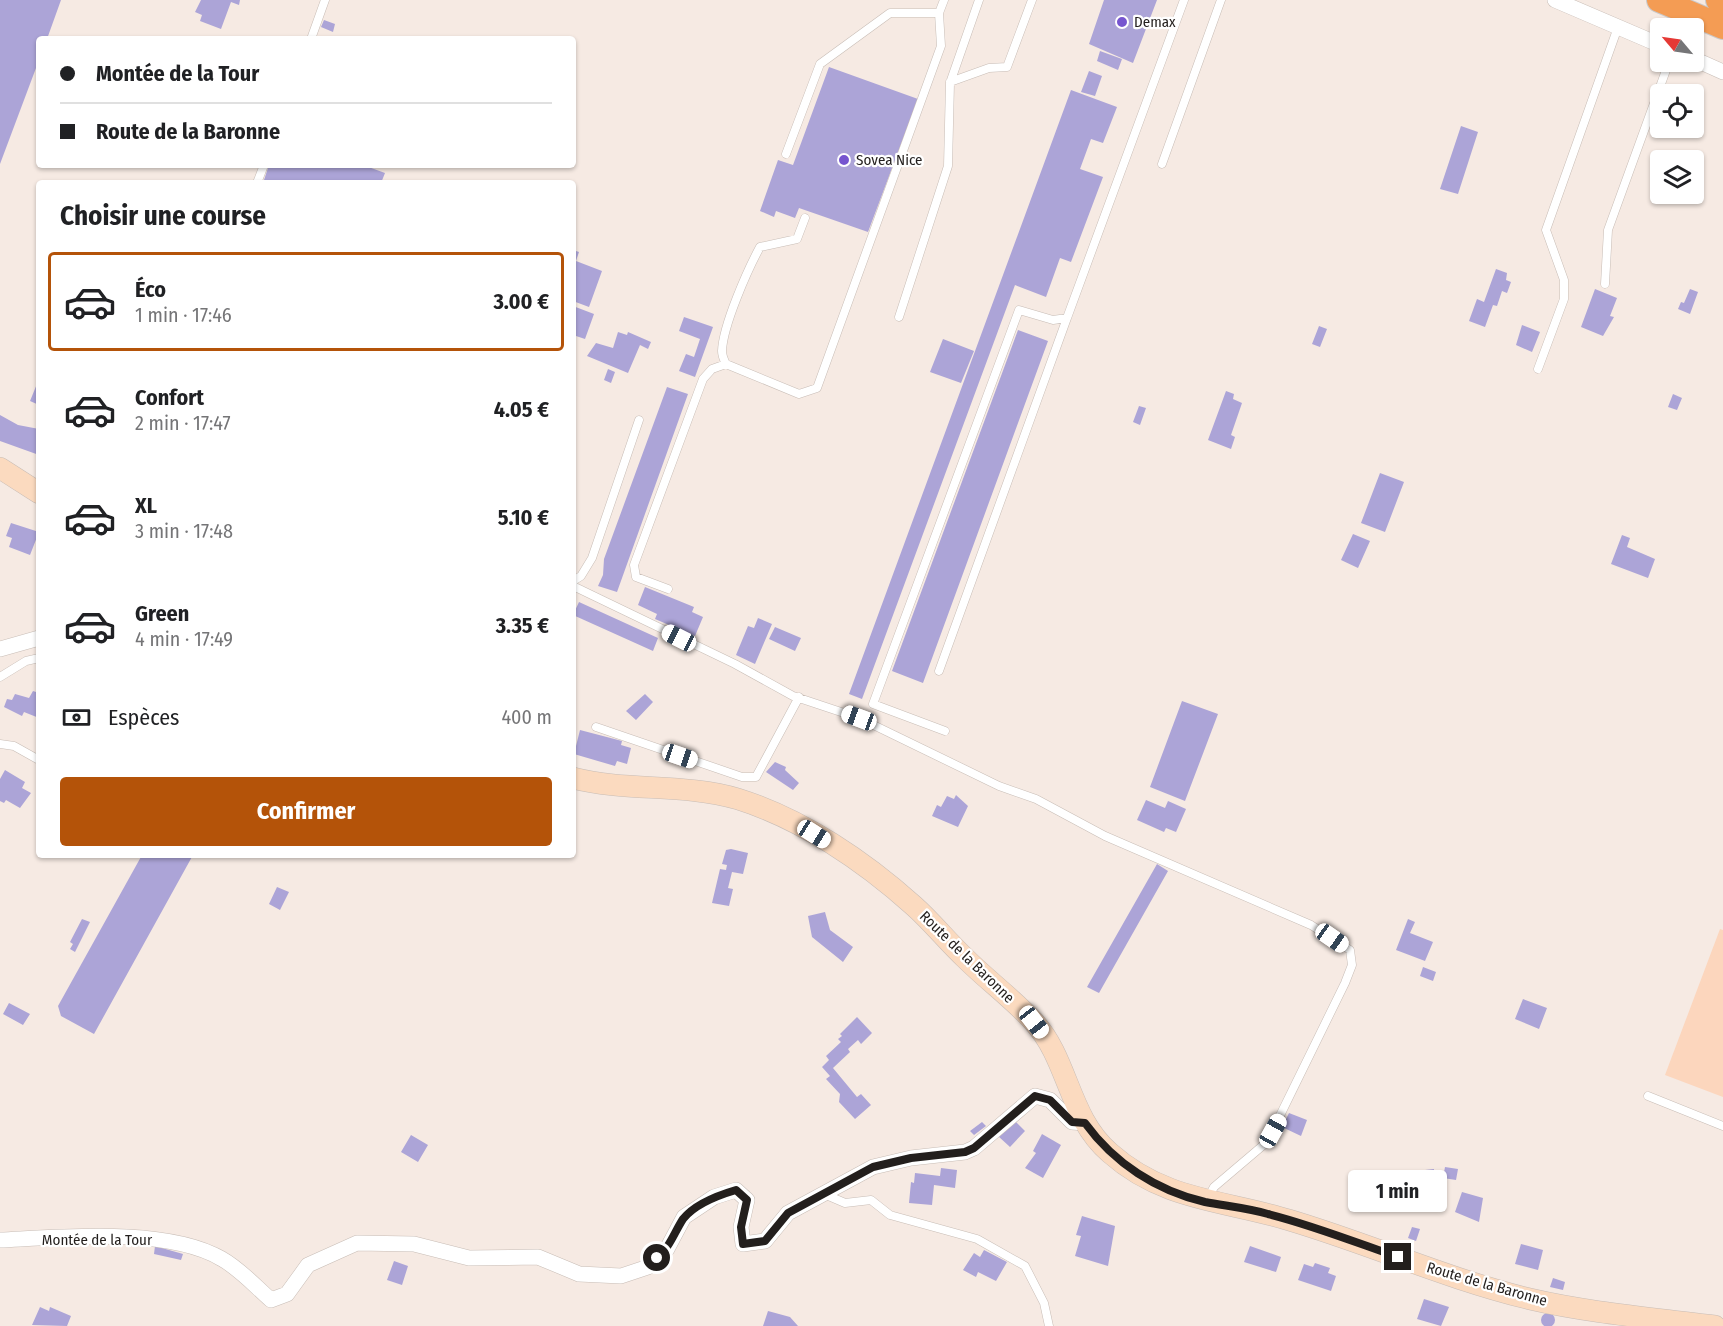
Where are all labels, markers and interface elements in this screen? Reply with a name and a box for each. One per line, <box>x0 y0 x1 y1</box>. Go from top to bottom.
place label: Demax <box>1134 13 1176 31</box>
marker: Demax <box>1115 15 1129 29</box>
north arrow <box>1650 18 1704 72</box>
map controls <box>1650 18 1704 204</box>
text: Montée de la Tour <box>96 60 259 87</box>
button: locate <box>1650 84 1704 138</box>
text: Route de la Baronne <box>96 118 280 145</box>
button: layers <box>1650 150 1704 204</box>
place label: Sovea Nice <box>856 151 922 169</box>
marker: Sovea Nice <box>837 153 851 167</box>
text: Choisir une course <box>60 200 266 232</box>
icon: car <box>63 275 117 329</box>
text: Éco <box>135 276 166 303</box>
text: 3.00 € <box>493 288 549 315</box>
text: 1 min · 17:46 <box>135 303 232 327</box>
icon: car <box>63 383 117 437</box>
text: Confort <box>135 384 204 411</box>
text: 4.05 € <box>494 396 549 423</box>
text: 2 min · 17:47 <box>135 411 231 435</box>
icon: car <box>63 491 117 545</box>
text: XL <box>135 492 157 519</box>
text: 5.10 € <box>498 504 549 531</box>
text: 3 min · 17:48 <box>135 519 233 543</box>
icon: car <box>63 599 117 653</box>
text: Green <box>135 600 189 627</box>
text: 3.35 € <box>496 612 549 639</box>
car <box>659 622 699 654</box>
text: 4 min · 17:49 <box>135 627 233 651</box>
icon: cash <box>60 701 93 734</box>
car <box>839 703 879 733</box>
text: Espèces <box>108 704 179 731</box>
text: 400 m <box>501 705 552 729</box>
car <box>660 742 700 770</box>
button: Confirmer <box>60 777 552 846</box>
car <box>794 817 834 851</box>
street label: Route de la Baronne <box>916 907 1018 1007</box>
car <box>1312 920 1352 956</box>
car <box>1016 1002 1052 1042</box>
car <box>1256 1111 1290 1151</box>
callout: 1 min <box>1348 1170 1448 1212</box>
text: 1 min <box>1376 1179 1419 1203</box>
street label: Montée de la Tour <box>42 1231 153 1249</box>
route end <box>1384 1243 1411 1270</box>
route start <box>643 1244 670 1271</box>
street label: Route de la Baronne <box>1425 1258 1549 1310</box>

